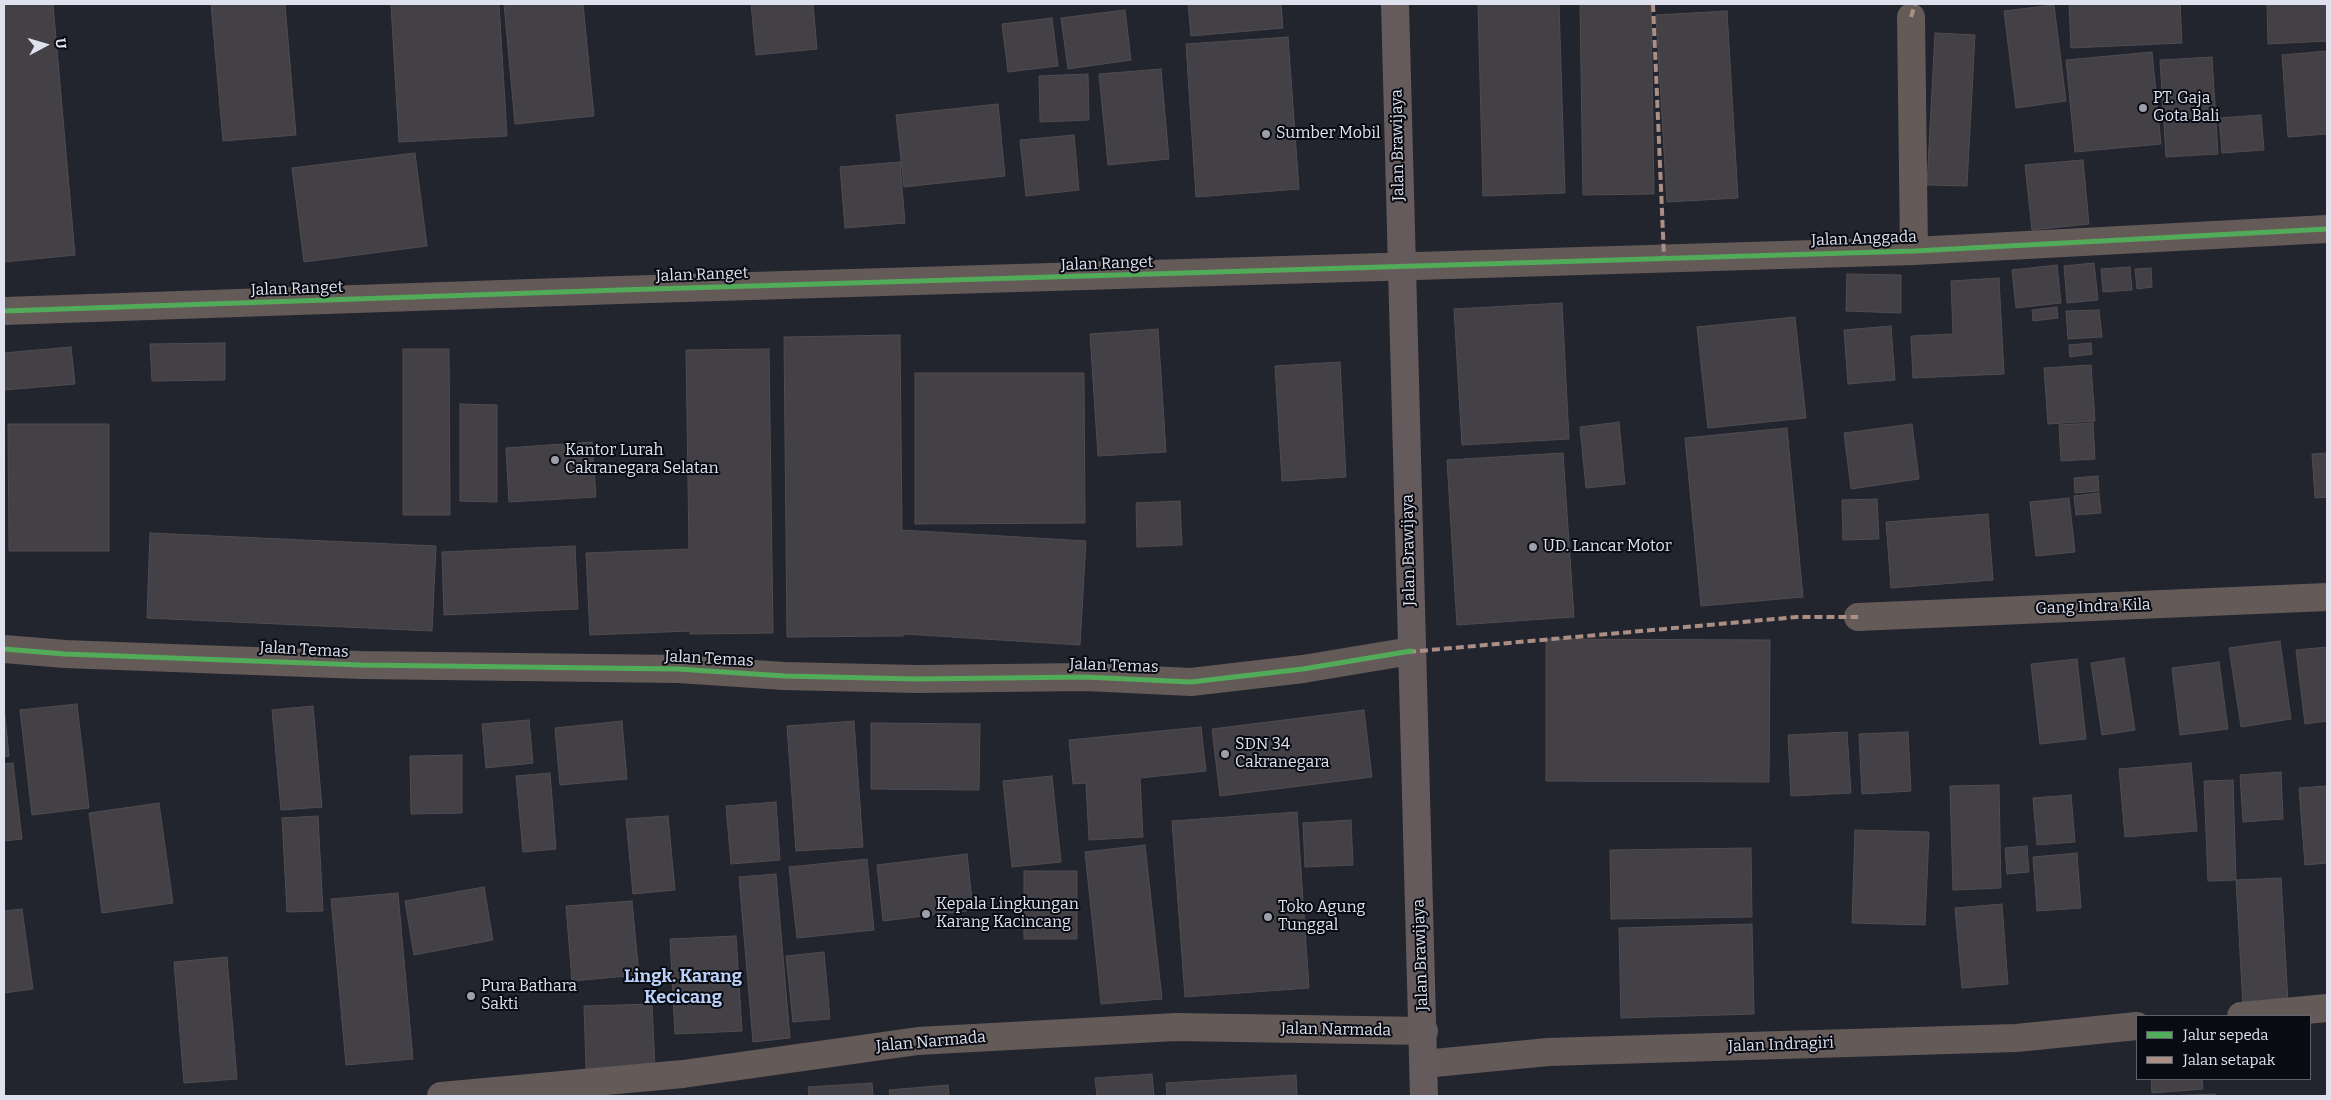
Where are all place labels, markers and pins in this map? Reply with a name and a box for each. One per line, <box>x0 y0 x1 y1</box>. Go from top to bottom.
place label: PT. Gaja Gota Bali <box>2153 89 2220 127</box>
marker: PT. Gaja Gota Bali <box>2137 102 2149 114</box>
place label: Sumber Mobil <box>1276 124 1381 144</box>
marker: Sumber Mobil <box>1260 128 1272 140</box>
place label: Kantor Lurah Cakranegara Selatan <box>565 441 719 479</box>
marker: Kantor Lurah Cakranegara Selatan <box>549 454 561 466</box>
place label: UD. Lancar Motor <box>1543 537 1672 557</box>
marker: UD. Lancar Motor <box>1527 541 1539 553</box>
place label: SDN 34 Cakranegara <box>1235 735 1330 773</box>
marker: SDN 34 Cakranegara <box>1219 748 1231 760</box>
place label: Kepala Lingkungan Karang Kacincang <box>936 895 1079 933</box>
place label: Toko Agung Tunggal <box>1278 898 1366 936</box>
marker: Kepala Lingkungan Karang Kacincang <box>920 908 932 920</box>
marker: Toko Agung Tunggal <box>1262 911 1274 923</box>
place label: Pura Bathara Sakti <box>481 977 577 1015</box>
marker: Pura Bathara Sakti <box>465 990 477 1002</box>

